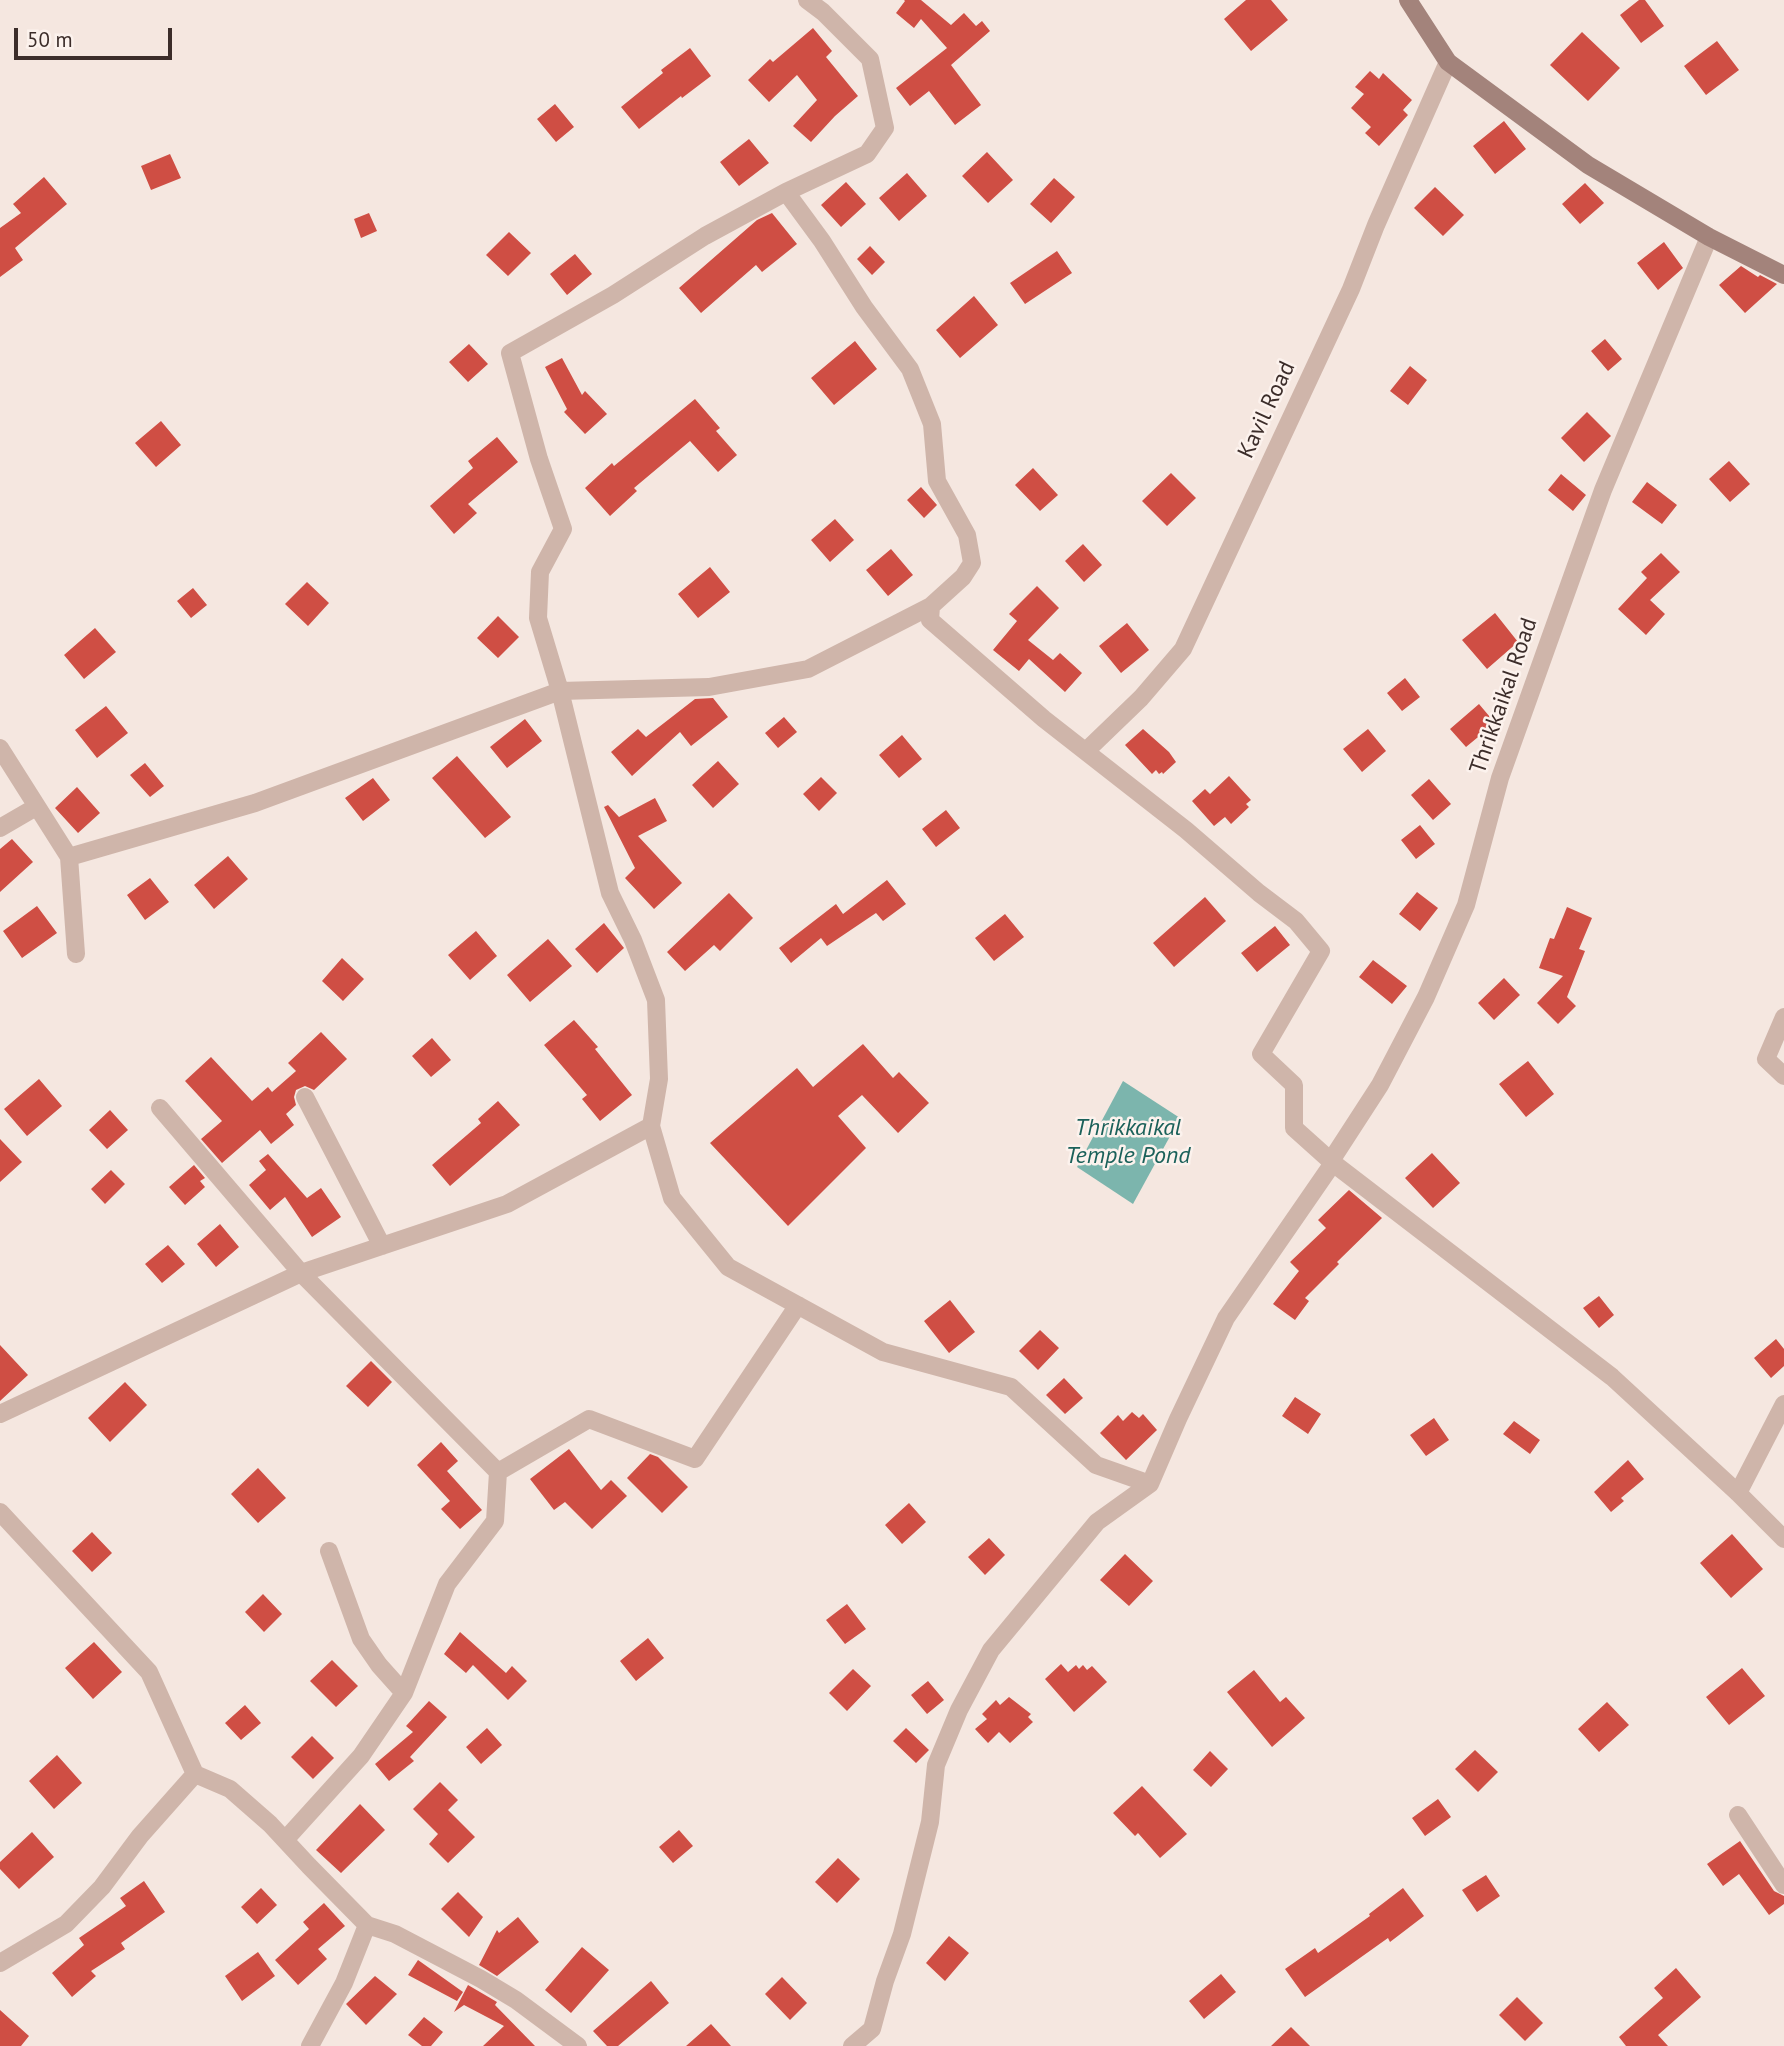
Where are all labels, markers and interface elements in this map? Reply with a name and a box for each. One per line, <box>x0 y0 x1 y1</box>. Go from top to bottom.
scale bar <box>18 14 175 58</box>
text: 50 m <box>27 26 73 53</box>
street label: Kavil Road <box>1233 357 1301 463</box>
street label: Thrikkaikal Road <box>1464 614 1544 778</box>
water label: Thrikkaikal Temple Pond <box>1065 1114 1191 1170</box>

